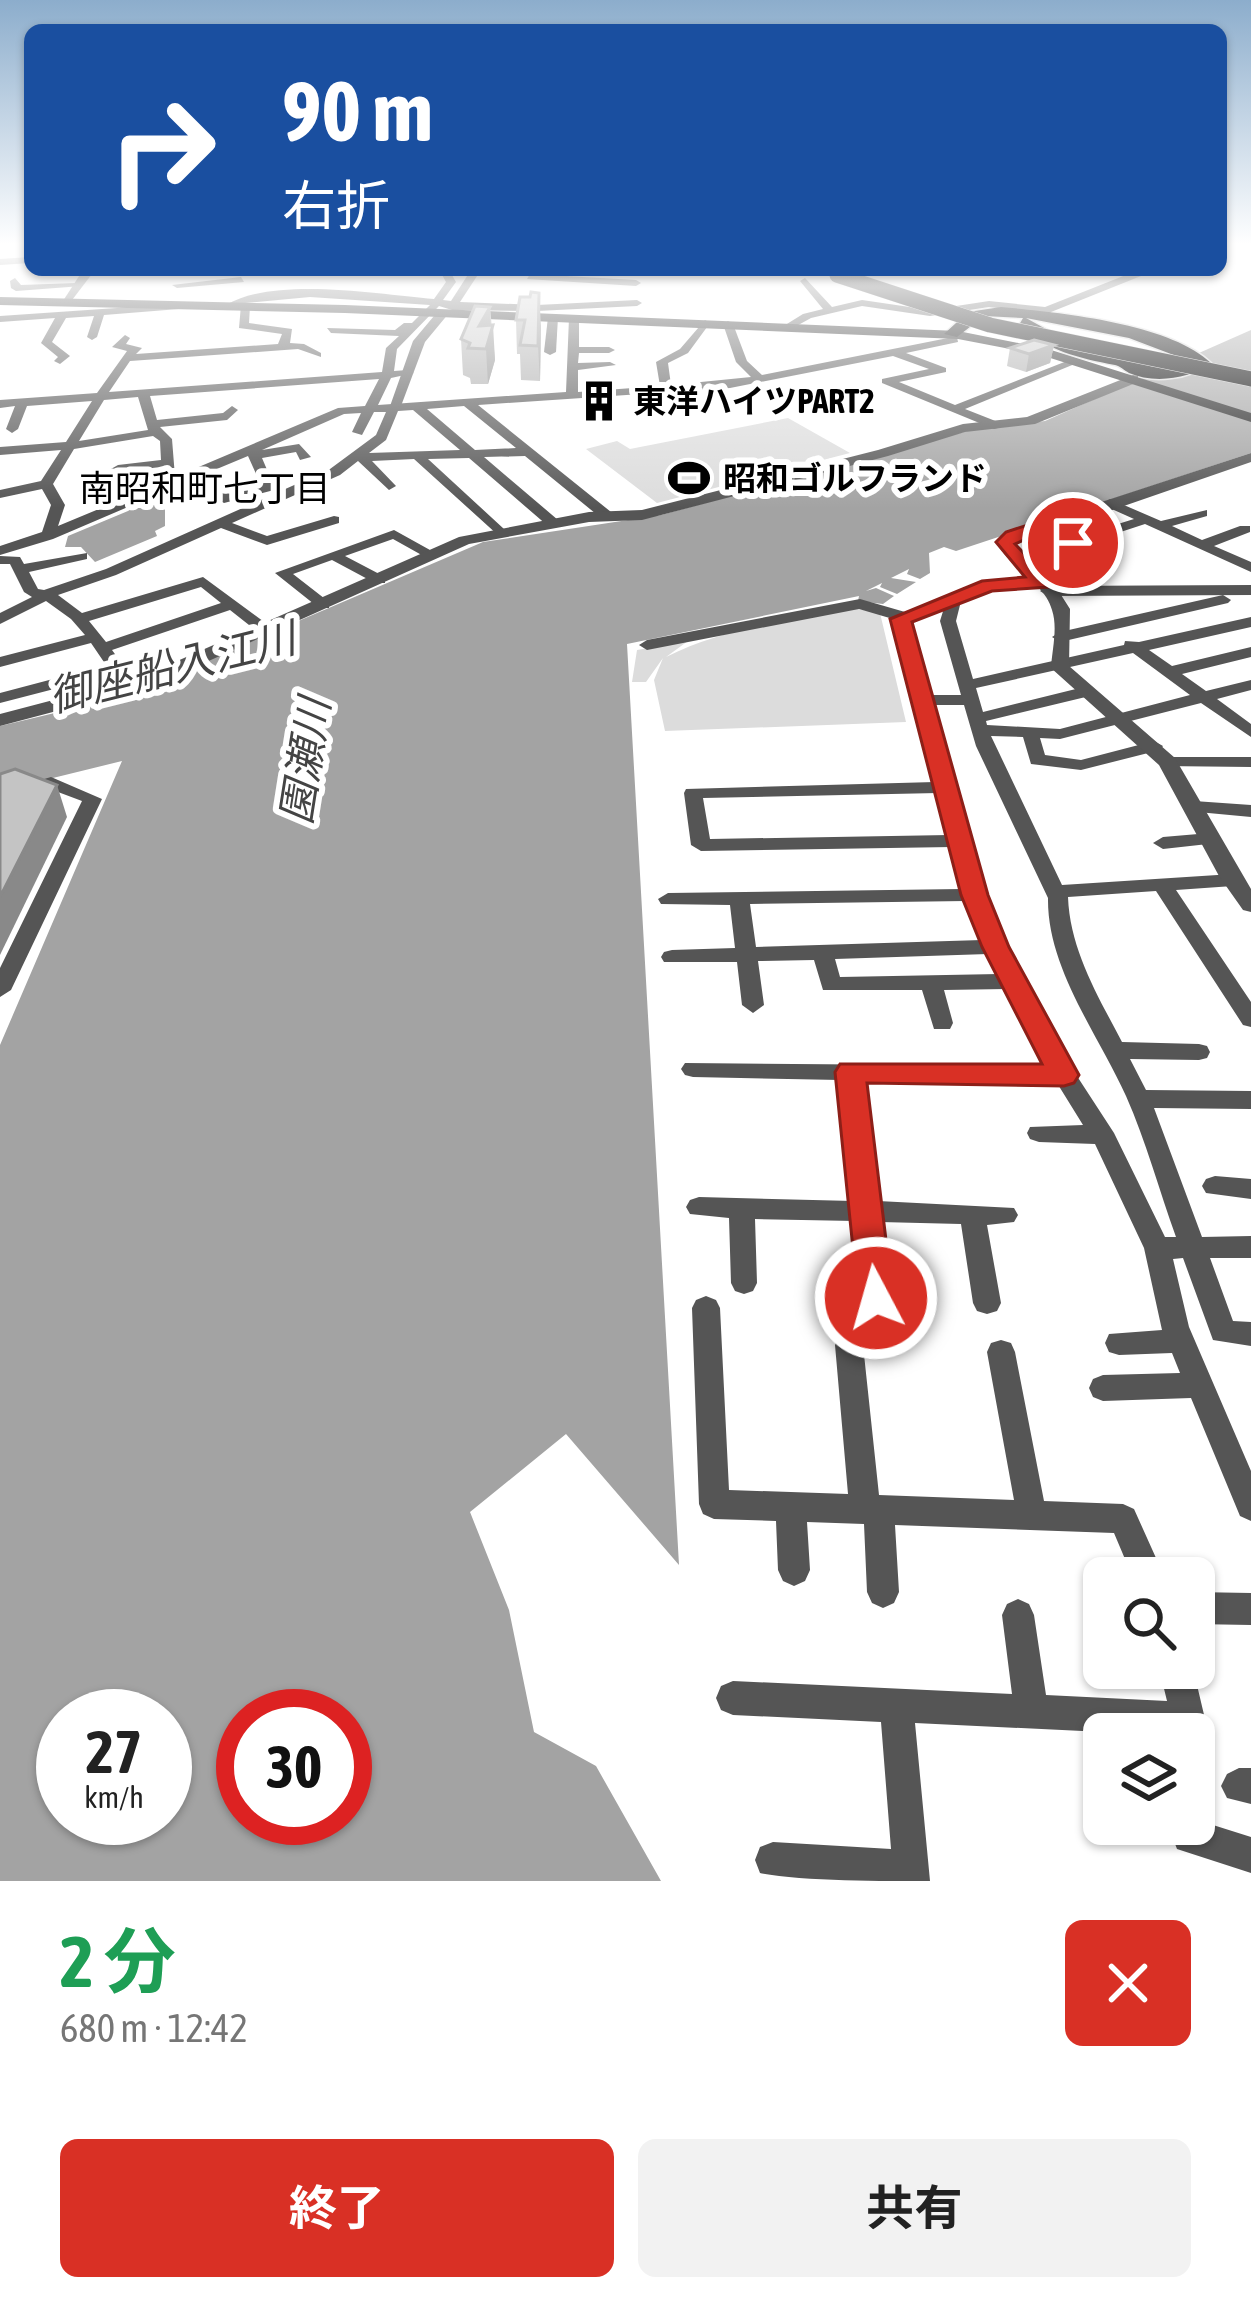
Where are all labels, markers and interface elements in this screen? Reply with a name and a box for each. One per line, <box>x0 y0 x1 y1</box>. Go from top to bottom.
text: 90 m <box>282 63 433 159</box>
icon: right <box>84 72 240 228</box>
text: 右折 <box>282 175 390 236</box>
building icon: 東洋ハイツPART2 <box>576 378 622 424</box>
place label: 東洋ハイツPART2 <box>633 382 875 420</box>
sports icon: 昭和ゴルフランド <box>666 455 712 501</box>
place label: 昭和ゴルフランド <box>723 459 987 497</box>
district label: 南昭和町七丁目 <box>79 467 331 509</box>
pin <box>1022 492 1124 594</box>
icon: arrive <box>1040 510 1106 576</box>
water label: 御座船入江川 <box>44 612 304 721</box>
water label: 園瀬川 <box>271 691 339 827</box>
position arrow <box>813 1235 939 1361</box>
map controls <box>1083 1557 1215 1845</box>
button: search <box>1083 1557 1215 1689</box>
speed limit sign: 30 <box>216 1689 372 1845</box>
button: layers <box>1083 1713 1215 1845</box>
text: 27 <box>86 1717 142 1786</box>
text: km/h <box>84 1780 144 1814</box>
text: 2 分 <box>60 1920 176 2002</box>
button: close <box>1065 1920 1191 2046</box>
text: 680 m · 12:42 <box>60 2006 248 2050</box>
button: 終了 <box>60 2139 614 2277</box>
button: 共有 <box>638 2139 1191 2277</box>

